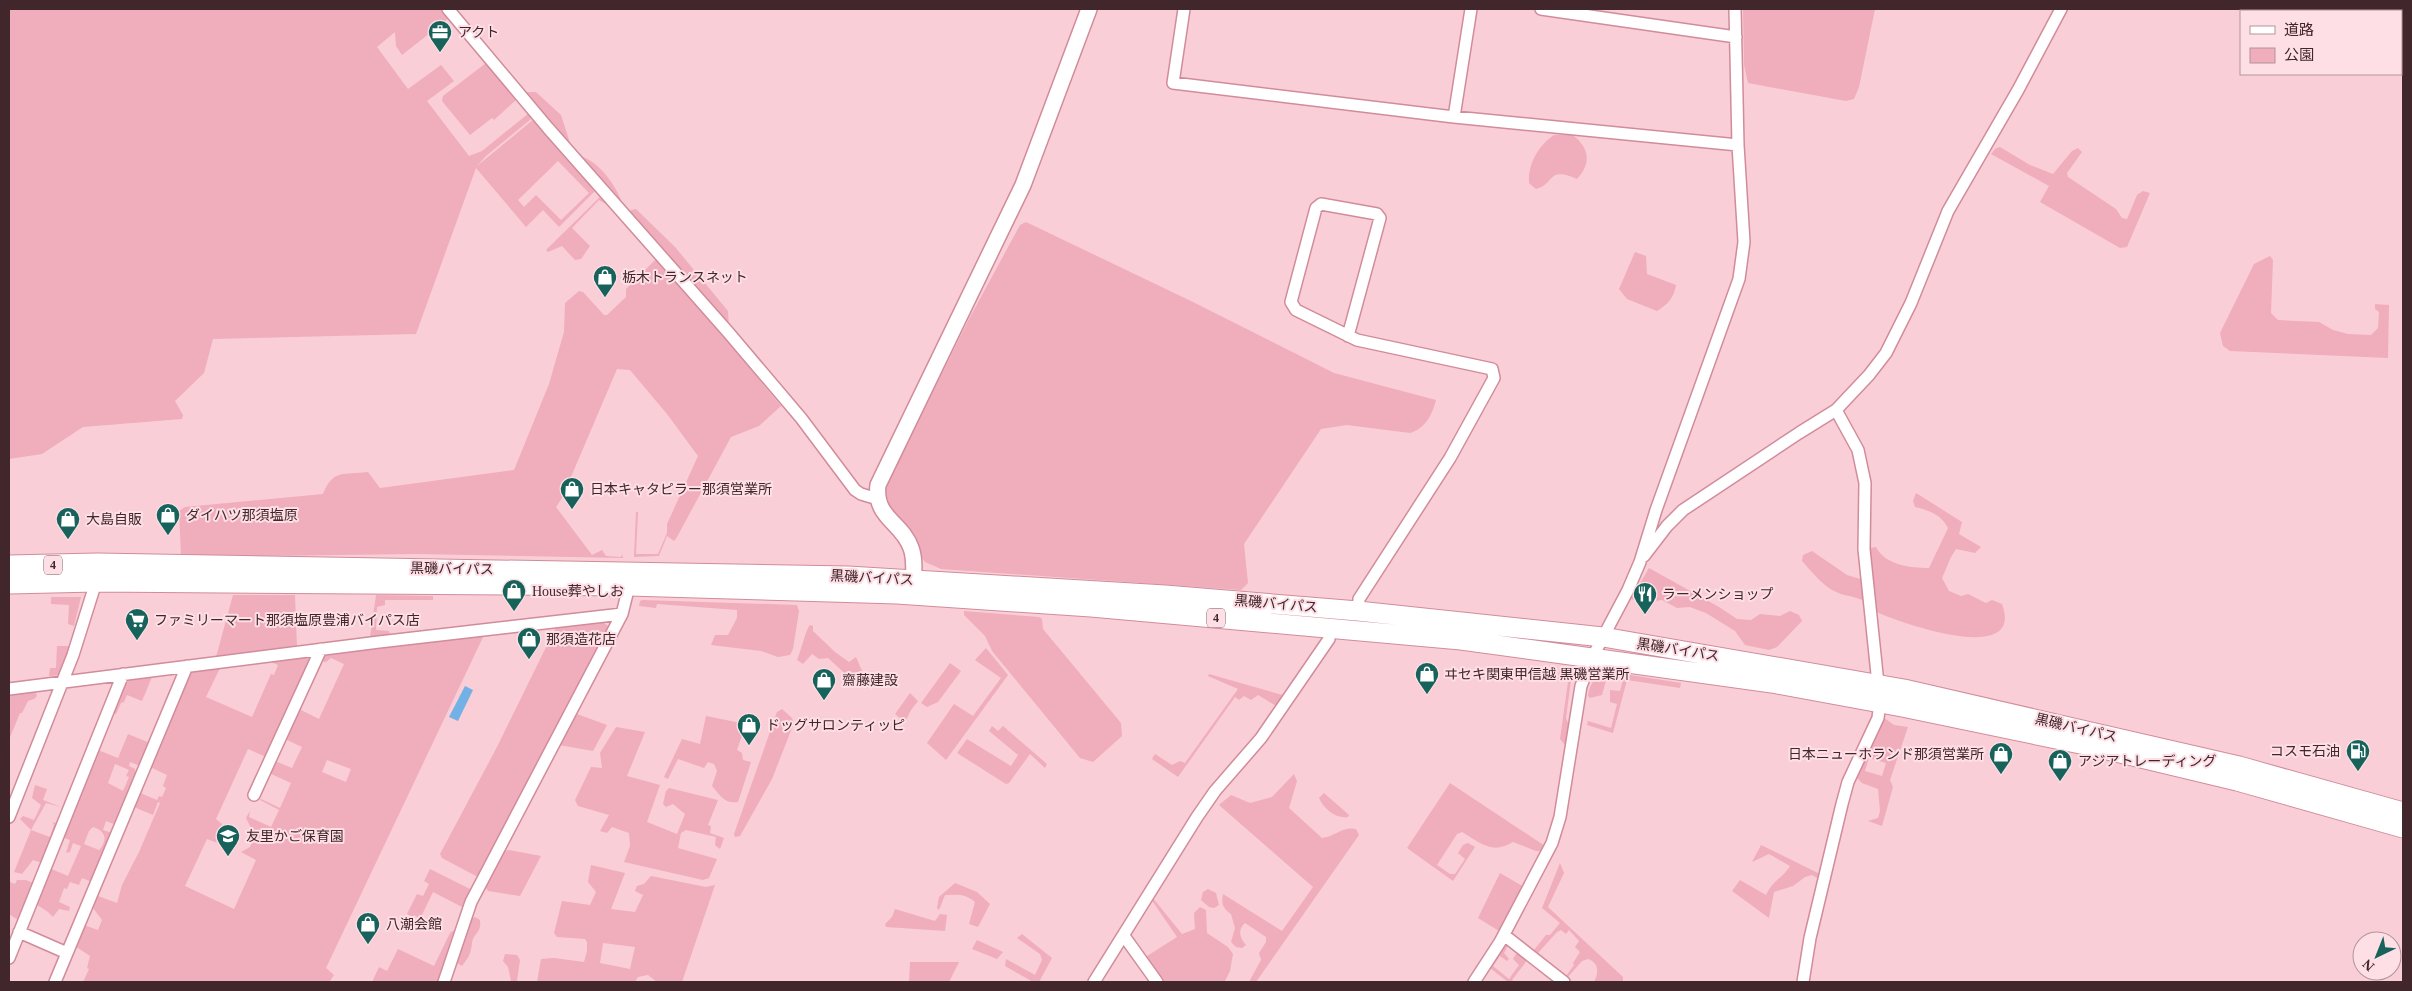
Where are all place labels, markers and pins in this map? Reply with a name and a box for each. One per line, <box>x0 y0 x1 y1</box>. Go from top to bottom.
office icon: アクト <box>427 19 453 53</box>
place label: アクト <box>458 25 499 40</box>
shop icon: 栃木トランスネット <box>592 264 618 298</box>
place label: 栃木トランスネット <box>622 270 748 285</box>
shop icon: 日本キャタピラー那須営業所 <box>559 476 585 510</box>
place label: 日本キャタピラー那須営業所 <box>590 482 772 497</box>
shop icon: ダイハツ那須塩原 <box>155 502 181 536</box>
shop icon: 大島自販 <box>55 506 81 540</box>
place label: ダイハツ那須塩原 <box>186 507 298 523</box>
place label: 大島自販 <box>86 512 142 527</box>
shop icon: House葬やしお <box>501 578 527 612</box>
restaurant icon: ラーメンショップ <box>1632 581 1658 615</box>
place label: House葬やしお <box>532 584 624 599</box>
place label: ラーメンショップ <box>1662 587 1773 602</box>
supermarket icon: ファミリーマート那須塩原豊浦バイパス店 <box>124 607 150 641</box>
place label: ファミリーマート那須塩原豊浦バイパス店 <box>154 612 420 628</box>
shop icon: 那須造花店 <box>516 626 542 660</box>
place label: 那須造花店 <box>546 632 616 647</box>
shop icon: ヰセキ関東甲信越 黒磯営業所 <box>1414 661 1440 695</box>
shop icon: 齋藤建設 <box>811 667 837 701</box>
place label: ヰセキ関東甲信越 黒磯営業所 <box>1444 667 1630 682</box>
place label: 齋藤建設 <box>842 673 898 688</box>
shop icon: ドッグサロンティッピ <box>736 712 762 746</box>
place label: ドッグサロンティッピ <box>766 718 905 733</box>
fuel station icon: コスモ石油 <box>2345 738 2371 772</box>
shop icon: 日本ニューホランド那須営業所 <box>1988 741 2014 775</box>
place label: コスモ石油 <box>2270 744 2340 759</box>
place label: 日本ニューホランド那須営業所 <box>1788 747 1984 762</box>
shop icon: アジアトレーディング <box>2047 748 2073 782</box>
place label: アジアトレーディング <box>2078 754 2216 769</box>
school or university icon: 友里かご保育園 <box>215 823 241 857</box>
place label: 友里かご保育園 <box>246 828 344 844</box>
shop icon: 八潮会館 <box>355 911 381 945</box>
place label: 八潮会館 <box>386 917 442 932</box>

